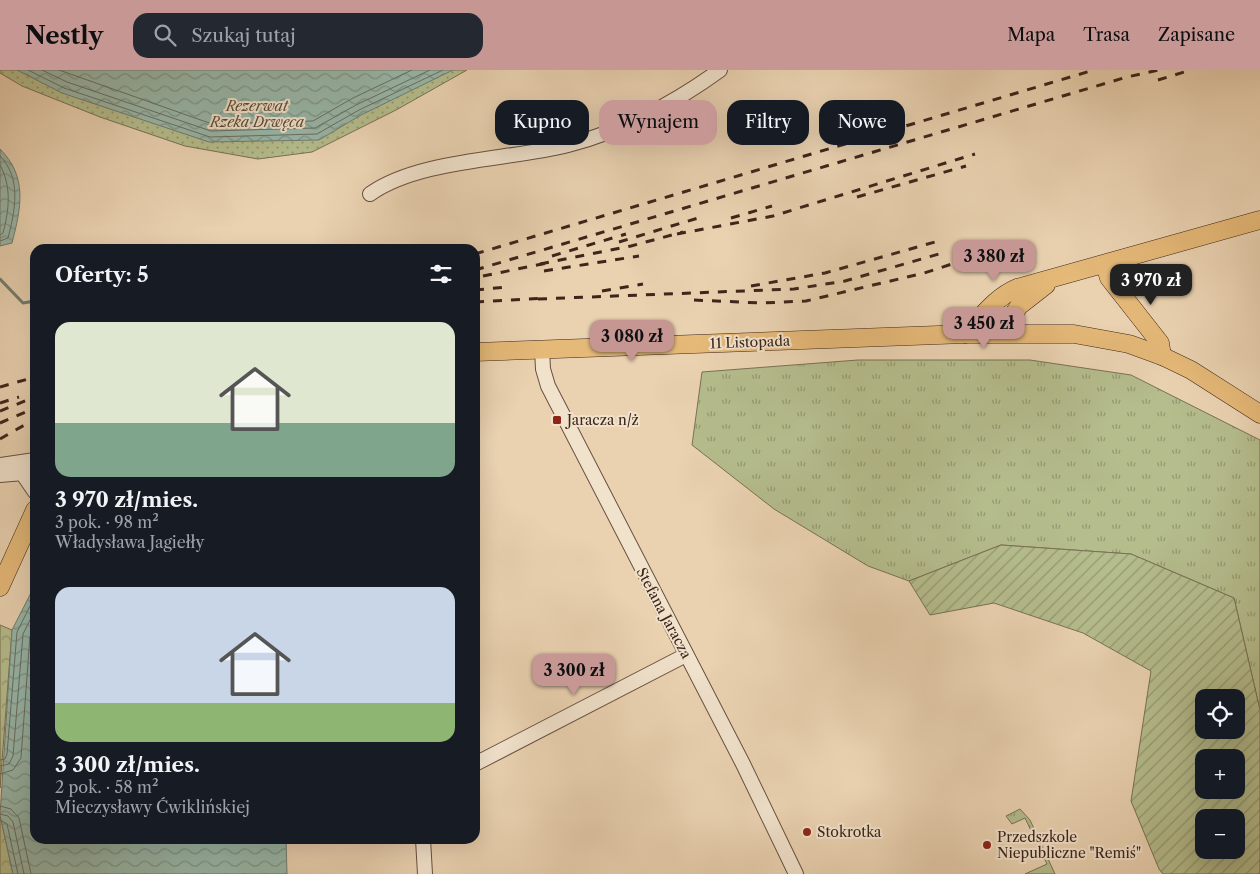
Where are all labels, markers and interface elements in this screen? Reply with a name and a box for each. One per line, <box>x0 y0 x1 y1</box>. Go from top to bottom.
search box <box>133 13 483 58</box>
text: Nestly <box>25 21 103 50</box>
icon: search <box>151 21 179 49</box>
text: Szukaj tutaj <box>191 24 296 47</box>
text: Mapa <box>1007 24 1055 46</box>
text: Trasa <box>1083 24 1130 46</box>
text: Zapisane <box>1158 24 1235 46</box>
park label: Rezerwat Rzeka Drwęca <box>209 97 305 131</box>
chip: Kupno <box>495 100 589 145</box>
chip: Wynajem <box>599 100 717 145</box>
chip: Filtry <box>727 100 809 145</box>
chip: Nowe <box>819 100 905 145</box>
pin: 3 380 zł <box>942 240 1046 282</box>
text: 3 380 zł <box>964 246 1024 266</box>
icon: filters <box>427 260 455 288</box>
text: Oferty: 5 <box>55 262 149 287</box>
pin: 3 970 zł <box>1099 264 1203 306</box>
text: 3 970 zł <box>1121 270 1181 290</box>
pin: 3 450 zł <box>932 306 1036 349</box>
text: 3 450 zł <box>954 313 1014 333</box>
pin: 3 080 zł <box>580 320 684 362</box>
text: 3 080 zł <box>601 326 663 346</box>
street label: 11 Listopada <box>709 332 791 352</box>
icon: home <box>210 354 300 444</box>
place label: Jaracza n/ż <box>565 411 639 429</box>
marker: Jaracza n/ż <box>551 414 563 426</box>
text: 3 970 zł/mies. <box>55 487 198 512</box>
text: 3 pok. · 98 m² <box>55 512 159 532</box>
text: Władysława Jagiełły <box>55 532 204 552</box>
street label: Stefana Jaracza <box>632 564 696 662</box>
icon: home <box>210 619 300 709</box>
pin: 3 300 zł <box>522 654 626 696</box>
text: 3 300 zł <box>543 660 605 680</box>
map controls <box>1195 689 1245 859</box>
button: locate <box>1195 689 1245 739</box>
button: + <box>1195 749 1245 799</box>
text: 3 300 zł/mies. <box>55 752 200 777</box>
text: 2 pok. · 58 m² <box>55 777 158 797</box>
text: Mieczysławy Ćwiklińskiej <box>55 797 250 817</box>
button: − <box>1195 809 1245 859</box>
place label: Stokrotka <box>817 823 882 841</box>
marker: Stokrotka <box>801 826 813 838</box>
place label: Przedszkole Niepubliczne "Remiś" <box>997 828 1141 862</box>
marker: Przedszkole Niepubliczne "Remiś" <box>981 839 993 851</box>

